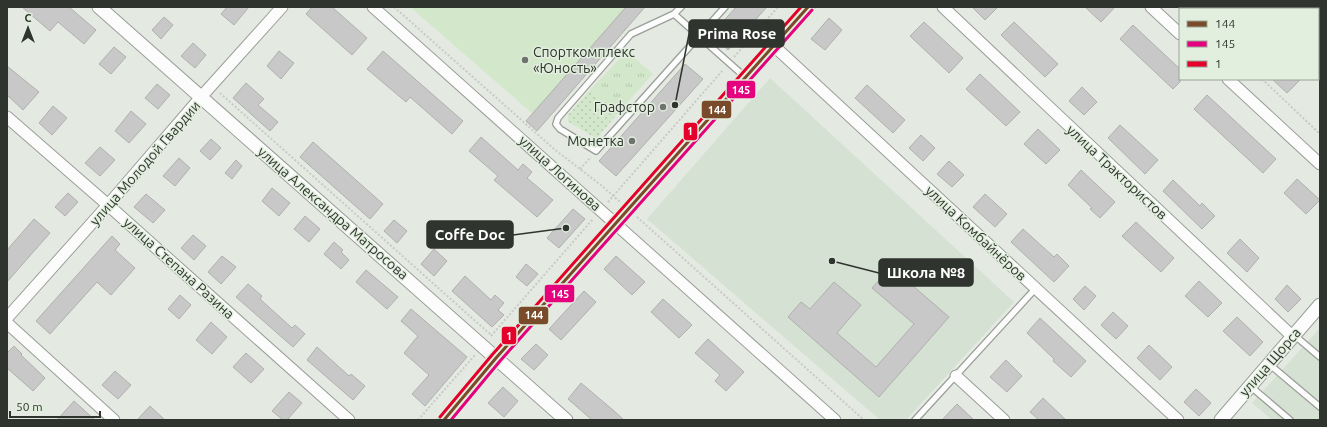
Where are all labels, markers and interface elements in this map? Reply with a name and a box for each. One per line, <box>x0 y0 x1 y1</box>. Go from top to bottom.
north arrow <box>8 8 48 48</box>
legend <box>1179 8 1319 80</box>
text: С <box>24 12 32 24</box>
text: 144 <box>1215 17 1236 30</box>
callout: Prima Rose <box>689 20 784 47</box>
text: Prima Rose <box>698 25 776 42</box>
text: 145 <box>1215 37 1235 50</box>
place label: Спорткомплекс «Юность» <box>533 44 635 76</box>
marker: Спорткомплекс «Юность» <box>520 55 530 65</box>
text: 1 <box>1215 57 1222 70</box>
line badge: 145 <box>726 80 756 99</box>
text: 145 <box>732 84 750 96</box>
street label: улица Молодой Гвардии <box>86 97 204 229</box>
place label: Графстор <box>594 99 655 115</box>
line badge: 144 <box>701 100 732 119</box>
marker: Графстор <box>658 102 668 112</box>
text: 144 <box>708 104 726 116</box>
street label: улица Трактористов <box>1064 121 1170 223</box>
line badge: 1 <box>683 122 698 141</box>
text: 1 <box>687 125 693 137</box>
street label: улица Логинова <box>516 132 604 214</box>
place label: Монетка <box>567 133 624 149</box>
marker: Монетка <box>627 136 637 146</box>
street label: улица Александра Матросова <box>255 143 411 283</box>
street label: улица Комбайнёров <box>922 182 1030 284</box>
street label: улица Степана Разина <box>120 214 238 322</box>
callout: Coffe Doc <box>427 221 513 248</box>
text: Coffe Doc <box>435 226 505 243</box>
callout: Школа №8 <box>879 259 973 286</box>
text: Школа №8 <box>887 264 965 281</box>
line badge: 145 <box>544 284 575 303</box>
text: 145 <box>551 288 569 300</box>
line badge: 144 <box>518 306 549 325</box>
text: 144 <box>525 309 543 321</box>
street label: улица Щорса <box>1236 325 1304 399</box>
line badge: 1 <box>501 326 517 345</box>
text: 1 <box>506 330 512 342</box>
scale bar <box>10 393 100 419</box>
text: 50 m <box>16 400 43 413</box>

